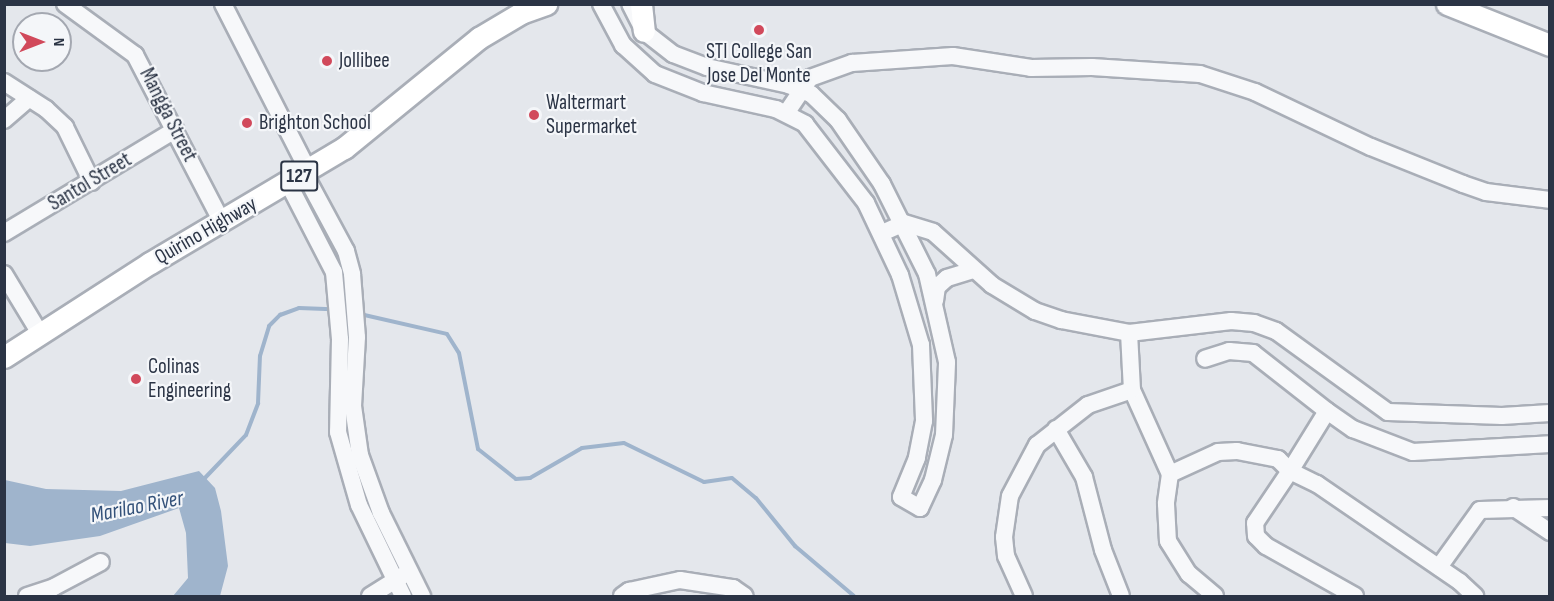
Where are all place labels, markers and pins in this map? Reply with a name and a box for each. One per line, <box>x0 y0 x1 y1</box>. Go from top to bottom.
marker: STI College San Jose Del Monte <box>752 23 766 37</box>
place label: STI College San Jose Del Monte <box>706 39 812 89</box>
place label: Jollibee <box>339 48 390 74</box>
marker: Jollibee <box>320 54 334 68</box>
place label: Waltermart Supermarket <box>546 90 637 140</box>
marker: Waltermart Supermarket <box>527 108 541 122</box>
place label: Brighton School <box>259 110 371 136</box>
marker: Brighton School <box>240 116 254 130</box>
place label: Colinas Engineering <box>148 354 231 404</box>
marker: Colinas Engineering <box>129 372 143 386</box>

